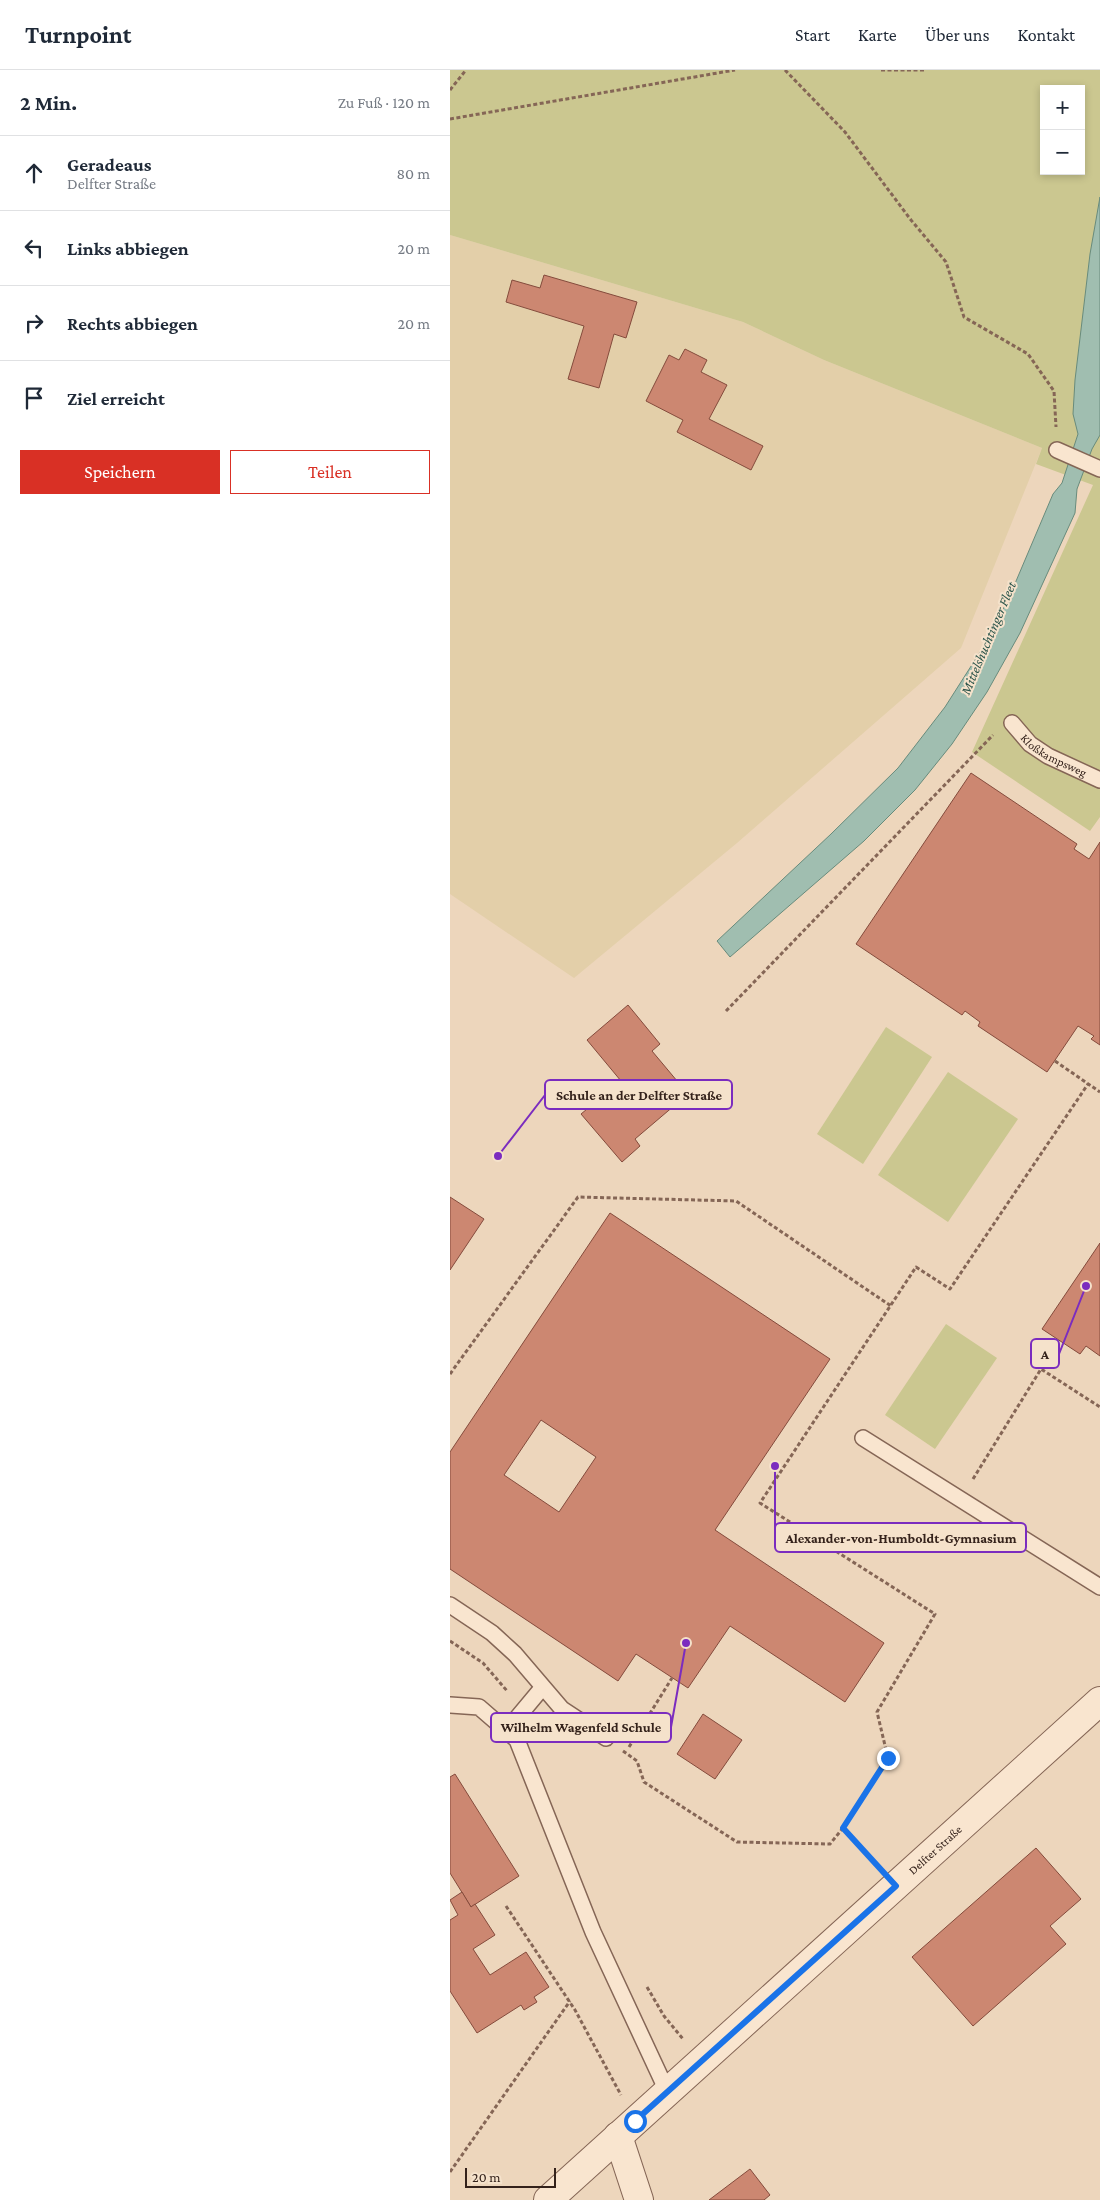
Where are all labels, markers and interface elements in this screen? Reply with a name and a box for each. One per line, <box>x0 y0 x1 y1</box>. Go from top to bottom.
text: Turnpoint <box>25 21 131 48</box>
text: Start <box>795 25 830 45</box>
text: Karte <box>858 25 897 45</box>
text: Über uns <box>925 25 990 45</box>
text: Kontakt <box>1018 25 1075 45</box>
map controls <box>1040 85 1085 175</box>
button: + <box>1040 85 1085 130</box>
text: 2 Min. <box>20 91 77 115</box>
text: Zu Fuß · 120 m <box>338 94 430 111</box>
button: − <box>1040 130 1085 175</box>
text: Geradeaus <box>67 154 152 175</box>
icon: ahead <box>20 159 48 187</box>
text: 80 m <box>396 165 430 182</box>
text: Delfter Straße <box>67 175 156 192</box>
icon: left <box>20 234 48 262</box>
text: Links abbiegen <box>67 238 189 259</box>
text: 20 m <box>397 240 430 257</box>
icon: right <box>20 309 48 337</box>
text: Rechts abbiegen <box>67 313 198 334</box>
text: 20 m <box>397 315 430 332</box>
icon: arrive <box>20 384 48 412</box>
text: Ziel erreicht <box>67 388 165 409</box>
button: Speichern <box>20 450 220 494</box>
button: Teilen <box>230 450 430 494</box>
water label: Mittelshuchtinger Fleet <box>957 578 1019 698</box>
street label: Kloßkampsweg <box>1018 731 1089 780</box>
callout: Schule an der Delfter Straße <box>545 1080 732 1109</box>
text: Schule an der Delfter Straße <box>556 1087 723 1103</box>
callout: A <box>1031 1339 1059 1368</box>
text: A <box>1040 1346 1050 1362</box>
callout: Alexander-von-Humboldt-Gymnasium <box>775 1523 1026 1552</box>
text: Alexander-von-Humboldt-Gymnasium <box>784 1530 1017 1546</box>
callout: Wilhelm Wagenfeld Schule <box>491 1713 671 1742</box>
text: Wilhelm Wagenfeld Schule <box>500 1719 662 1735</box>
route end <box>877 1747 900 1770</box>
street label: Delfter Straße <box>906 1822 965 1878</box>
route start <box>624 2110 647 2133</box>
scale bar <box>465 2165 556 2188</box>
text: 20 m <box>472 2169 500 2185</box>

